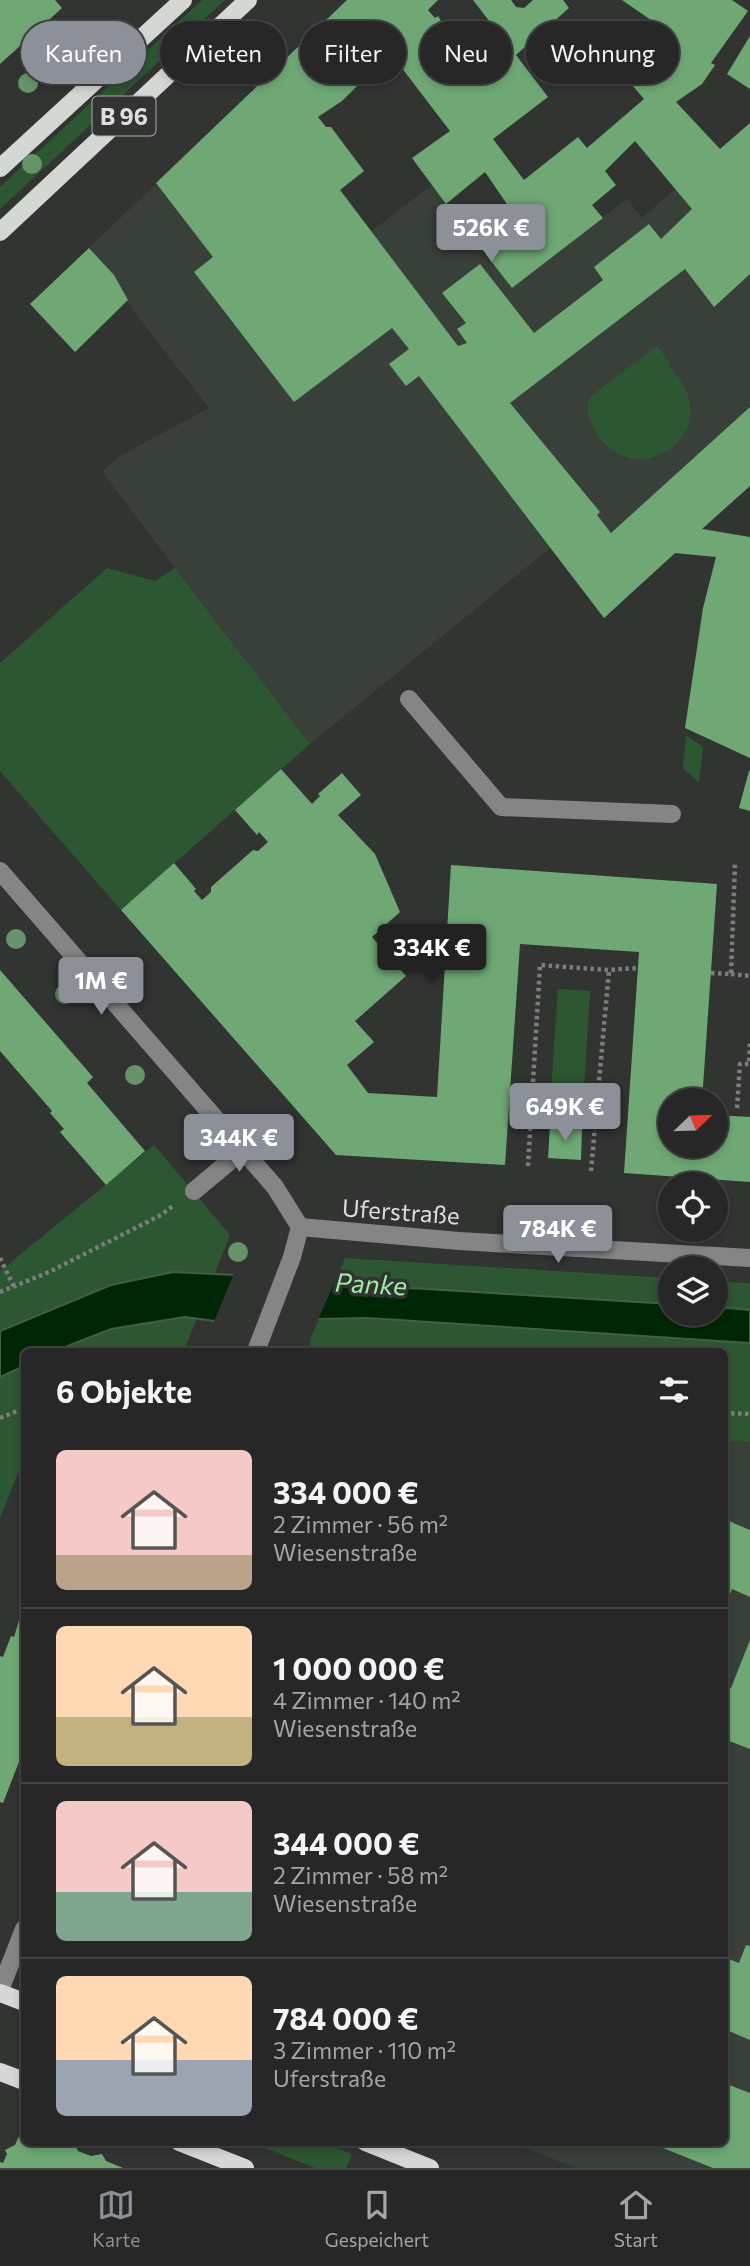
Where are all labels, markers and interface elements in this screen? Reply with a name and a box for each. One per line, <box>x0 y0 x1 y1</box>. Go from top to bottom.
chip: Kaufen <box>21 21 146 84</box>
chip: Mieten <box>160 21 286 84</box>
chip: Filter <box>300 21 406 84</box>
chip: Neu <box>420 21 512 84</box>
chip: Wohnung <box>526 21 679 84</box>
road number: B 96 <box>92 97 156 136</box>
pin: 526K € <box>434 204 548 264</box>
text: 526K € <box>452 213 530 241</box>
pin: 334K € <box>375 925 489 984</box>
text: 334K € <box>393 933 471 961</box>
pin: 1M € <box>60 958 142 1017</box>
text: 1M € <box>74 966 128 994</box>
pin: 649K € <box>508 1084 622 1143</box>
north arrow <box>658 1088 728 1158</box>
map controls <box>658 1088 728 1326</box>
text: 649K € <box>525 1092 605 1120</box>
pin: 344K € <box>182 1114 296 1174</box>
text: 344K € <box>200 1123 278 1151</box>
button: locate <box>658 1172 728 1242</box>
street label: Uferstraße <box>341 1192 461 1230</box>
pin: 784K € <box>501 1206 615 1265</box>
text: 784K € <box>519 1214 597 1242</box>
button: layers <box>658 1256 728 1326</box>
water label: Panke <box>334 1266 408 1300</box>
icon: filters <box>655 1371 693 1409</box>
text: 6 Objekte <box>56 1372 192 1409</box>
text: 334 000 € <box>273 1473 419 1510</box>
icon: home <box>112 1478 196 1562</box>
text: 2 Zimmer · 56 m² <box>273 1510 448 1538</box>
text: Wiesenstraße <box>273 1538 417 1566</box>
text: 1 000 000 € <box>273 1649 445 1686</box>
icon: home <box>112 1654 196 1738</box>
text: 4 Zimmer · 140 m² <box>273 1686 461 1714</box>
text: Wiesenstraße <box>273 1714 417 1742</box>
text: 344 000 € <box>273 1824 420 1861</box>
icon: home <box>112 1829 196 1913</box>
text: 2 Zimmer · 58 m² <box>273 1861 448 1889</box>
text: Wiesenstraße <box>273 1889 417 1917</box>
text: 784 000 € <box>273 1999 419 2036</box>
icon: home <box>112 2004 196 2088</box>
text: 3 Zimmer · 110 m² <box>273 2036 456 2064</box>
text: Uferstraße <box>273 2064 386 2092</box>
tab: Karte <box>92 2186 140 2251</box>
tab: Gespeichert <box>325 2186 429 2251</box>
tab: Start <box>614 2186 658 2251</box>

